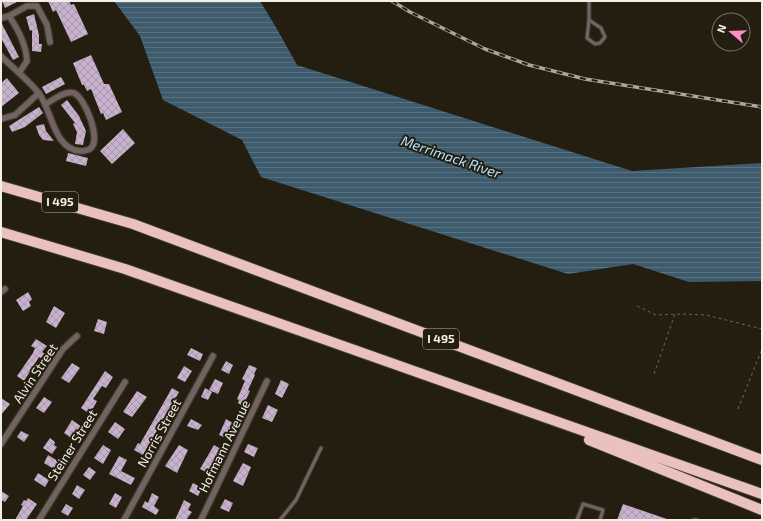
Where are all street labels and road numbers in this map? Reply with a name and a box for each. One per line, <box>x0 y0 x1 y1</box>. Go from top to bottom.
road number: I 495 <box>42 192 78 212</box>
road number: I 495 <box>423 329 459 349</box>
street label: Alvin Street <box>9 340 61 406</box>
street label: Norris Street <box>134 396 184 470</box>
street label: Hofmann Avenue <box>195 397 253 495</box>
street label: Steiner Street <box>44 406 100 484</box>

